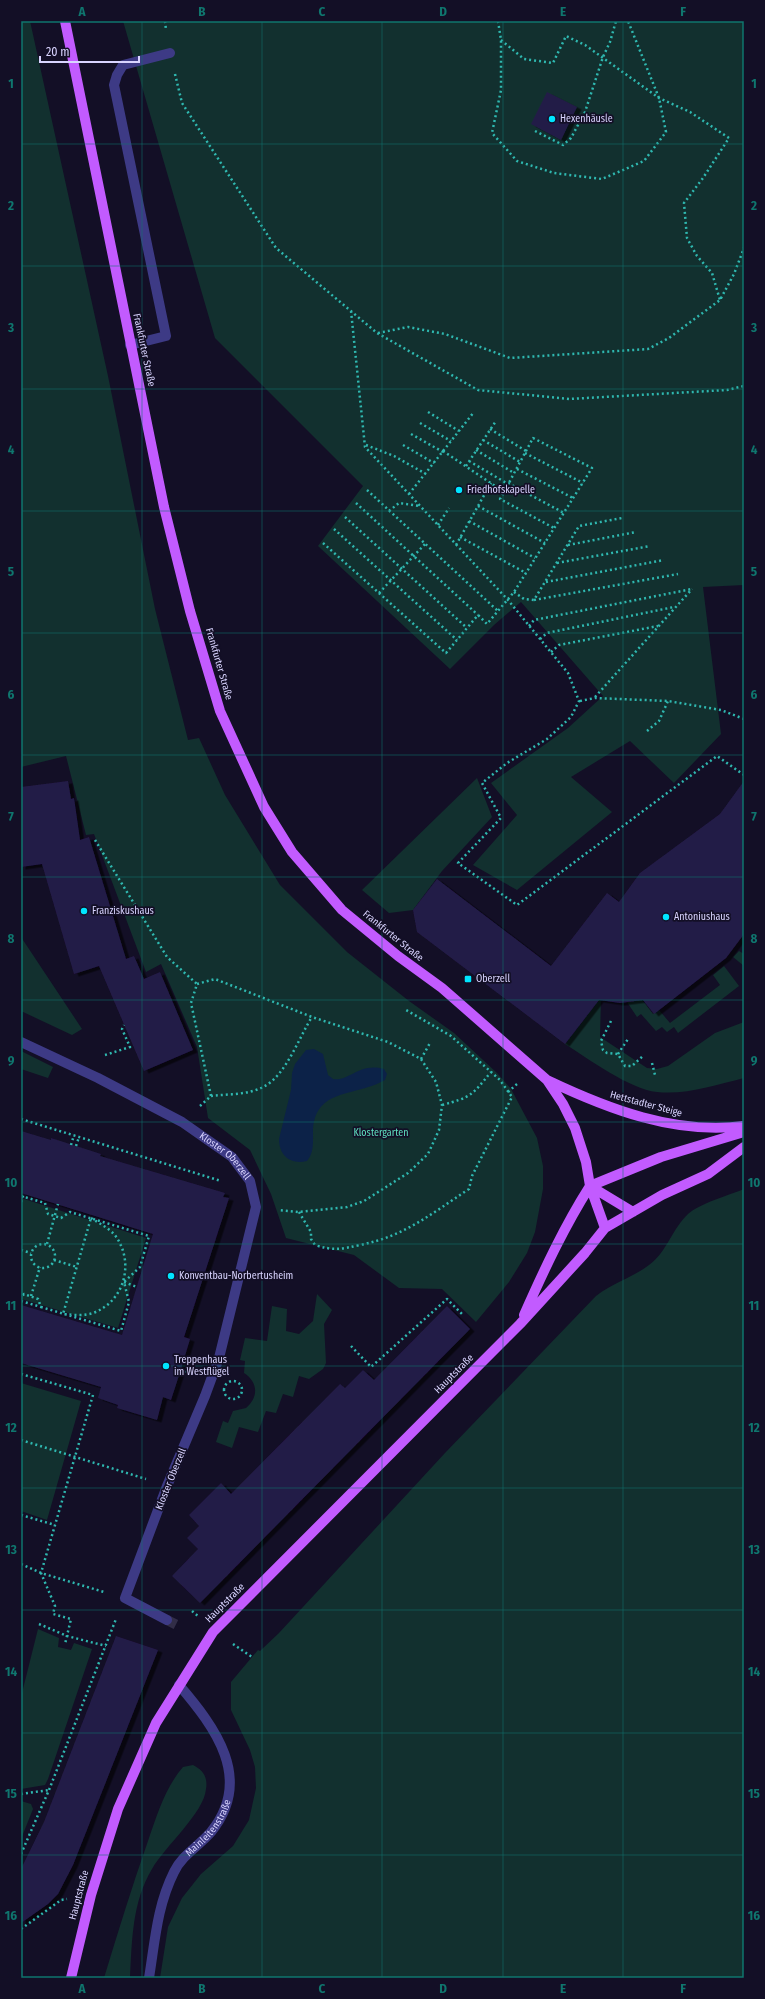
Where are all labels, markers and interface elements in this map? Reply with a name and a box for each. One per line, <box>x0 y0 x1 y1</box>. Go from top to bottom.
text: A <box>77 4 86 19</box>
text: B <box>198 4 206 19</box>
text: C <box>319 4 326 19</box>
text: D <box>439 4 447 19</box>
text: E <box>560 4 566 19</box>
text: F <box>680 4 686 19</box>
scale bar <box>40 38 139 64</box>
text: 20 m <box>46 45 70 59</box>
text: 1 <box>8 76 14 91</box>
text: 1 <box>751 76 757 91</box>
place label: Hexenhäusle <box>560 113 613 125</box>
marker: Hexenhäusle <box>547 114 557 124</box>
text: 2 <box>7 198 14 213</box>
text: 2 <box>750 198 757 213</box>
street label: Frankfurter Straße <box>130 312 158 388</box>
text: 3 <box>7 320 14 335</box>
text: 3 <box>750 320 757 335</box>
text: 4 <box>8 442 15 457</box>
text: 4 <box>751 442 758 457</box>
place label: Friedhofskapelle <box>467 484 535 496</box>
marker: Friedhofskapelle <box>454 485 464 495</box>
text: 5 <box>8 564 14 579</box>
text: 5 <box>751 564 757 579</box>
street label: Frankfurter Straße <box>203 627 235 701</box>
text: 6 <box>8 687 15 702</box>
text: 6 <box>751 687 758 702</box>
text: 7 <box>8 809 14 824</box>
text: 7 <box>751 809 757 824</box>
place label: Franziskushaus <box>92 905 154 917</box>
marker: Franziskushaus <box>79 906 89 916</box>
street label: Frankfurter Straße <box>360 908 426 964</box>
place label: Antoniushaus <box>674 911 730 923</box>
marker: Antoniushaus <box>661 912 671 922</box>
text: 8 <box>8 931 15 946</box>
text: 8 <box>751 931 758 946</box>
place label: Oberzell <box>476 973 510 985</box>
marker: Oberzell <box>463 974 473 984</box>
text: 9 <box>8 1053 15 1068</box>
text: 9 <box>751 1053 758 1068</box>
street label: Hettstadter Steige <box>609 1089 683 1119</box>
park label: Klostergarten <box>353 1127 409 1139</box>
street label: Kloster Oberzell <box>197 1130 253 1182</box>
text: 10 <box>5 1175 17 1190</box>
text: 10 <box>748 1175 760 1190</box>
place label: Konventbau-Norbertusheim <box>179 1270 293 1282</box>
marker: Konventbau-Norbertusheim <box>166 1271 176 1281</box>
text: 11 <box>6 1298 16 1313</box>
text: 11 <box>749 1298 759 1313</box>
street label: Hauptstraße <box>432 1352 476 1396</box>
place label: Treppenhaus im Westflügel <box>174 1354 230 1378</box>
marker: Treppenhaus im Westflügel <box>161 1361 171 1371</box>
text: 12 <box>5 1420 17 1435</box>
text: 12 <box>748 1420 760 1435</box>
street label: Kloster Oberzell <box>153 1446 189 1512</box>
text: 13 <box>5 1542 17 1557</box>
text: 13 <box>748 1542 760 1557</box>
street label: Hauptstraße <box>203 1581 247 1625</box>
text: 14 <box>5 1664 17 1679</box>
text: 14 <box>748 1664 760 1679</box>
text: 15 <box>5 1786 17 1801</box>
text: 15 <box>748 1786 760 1801</box>
street label: Mainleitenstraße <box>183 1798 234 1859</box>
street label: Hauptstraße <box>67 1869 91 1921</box>
text: 16 <box>5 1908 17 1923</box>
text: 16 <box>748 1908 760 1923</box>
text: A <box>77 1981 86 1996</box>
text: B <box>198 1981 206 1996</box>
text: C <box>319 1981 326 1996</box>
text: D <box>439 1981 447 1996</box>
text: E <box>560 1981 566 1996</box>
text: F <box>680 1981 686 1996</box>

